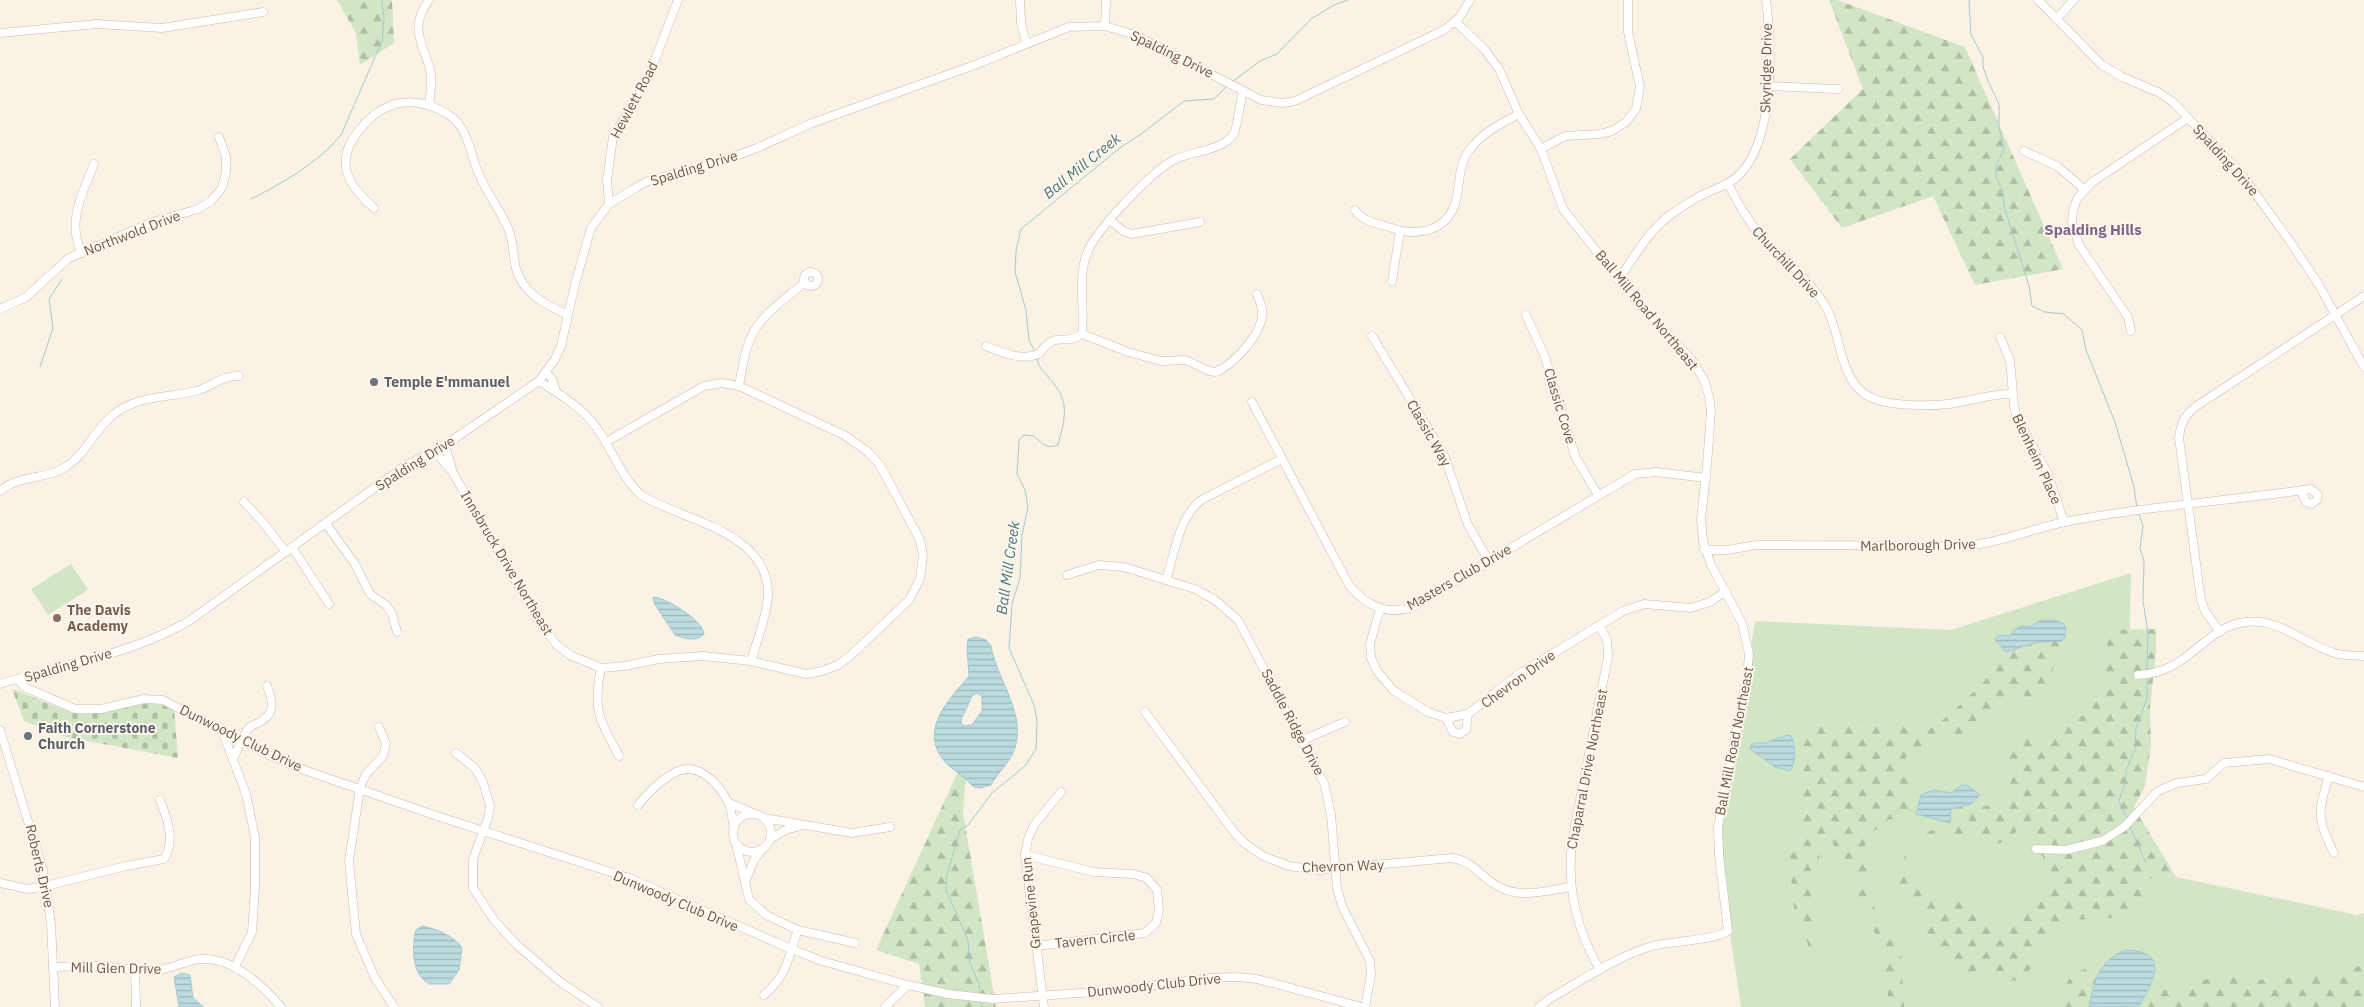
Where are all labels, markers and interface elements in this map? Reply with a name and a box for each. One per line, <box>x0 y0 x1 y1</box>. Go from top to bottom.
street label: Skyridge Drive <box>1756 23 1776 113</box>
street label: Spalding Drive <box>1127 26 1217 82</box>
street label: Hewlett Road <box>606 58 662 142</box>
street label: Spalding Drive <box>2189 120 2263 200</box>
water label: Ball Mill Creek <box>1039 129 1124 203</box>
street label: Spalding Drive <box>648 146 740 190</box>
street label: Northwold Drive <box>81 206 183 260</box>
district label: Spalding Hills <box>2044 220 2142 239</box>
street label: Churchill Drive <box>1748 222 1824 302</box>
street label: Ball Mill Road Northeast <box>1591 246 1703 374</box>
street label: Classic Cove <box>1540 366 1580 446</box>
place label: Temple E'mmanuel <box>384 373 510 391</box>
marker: Temple E'mmanuel <box>368 376 380 388</box>
street label: Classic Way <box>1403 396 1455 470</box>
street label: Blenheim Place <box>2008 411 2066 507</box>
street label: Spalding Drive <box>372 431 458 495</box>
street label: Innsbruck Drive Northeast <box>457 487 557 639</box>
water label: Ball Mill Creek <box>992 520 1023 616</box>
street label: Marlborough Drive <box>1860 535 1976 555</box>
street label: Masters Club Drive <box>1404 540 1515 614</box>
place label: The Davis Academy <box>67 601 131 635</box>
marker: The Davis Academy <box>51 612 63 624</box>
street label: Spalding Drive <box>22 644 114 686</box>
street label: Chevron Drive <box>1477 646 1559 712</box>
street label: Ball Mill Road Northeast <box>1711 665 1757 817</box>
street label: Saddle Ridge Drive <box>1257 666 1329 779</box>
street label: Chaparral Drive Northeast <box>1563 687 1611 851</box>
street label: Dunwoody Club Drive <box>177 700 306 776</box>
place label: Faith Cornerstone Church <box>38 719 156 753</box>
marker: Faith Cornerstone Church <box>22 730 34 742</box>
street label: Roberts Drive <box>22 823 58 910</box>
street label: Grapevine Run <box>1017 856 1045 950</box>
street label: Chevron Way <box>1302 856 1384 876</box>
street label: Dunwoody Club Drive <box>611 866 742 936</box>
street label: Tavern Circle <box>1054 926 1137 952</box>
street label: Mill Glen Drive <box>70 958 162 978</box>
street label: Dunwoody Club Drive <box>1086 969 1222 1001</box>

